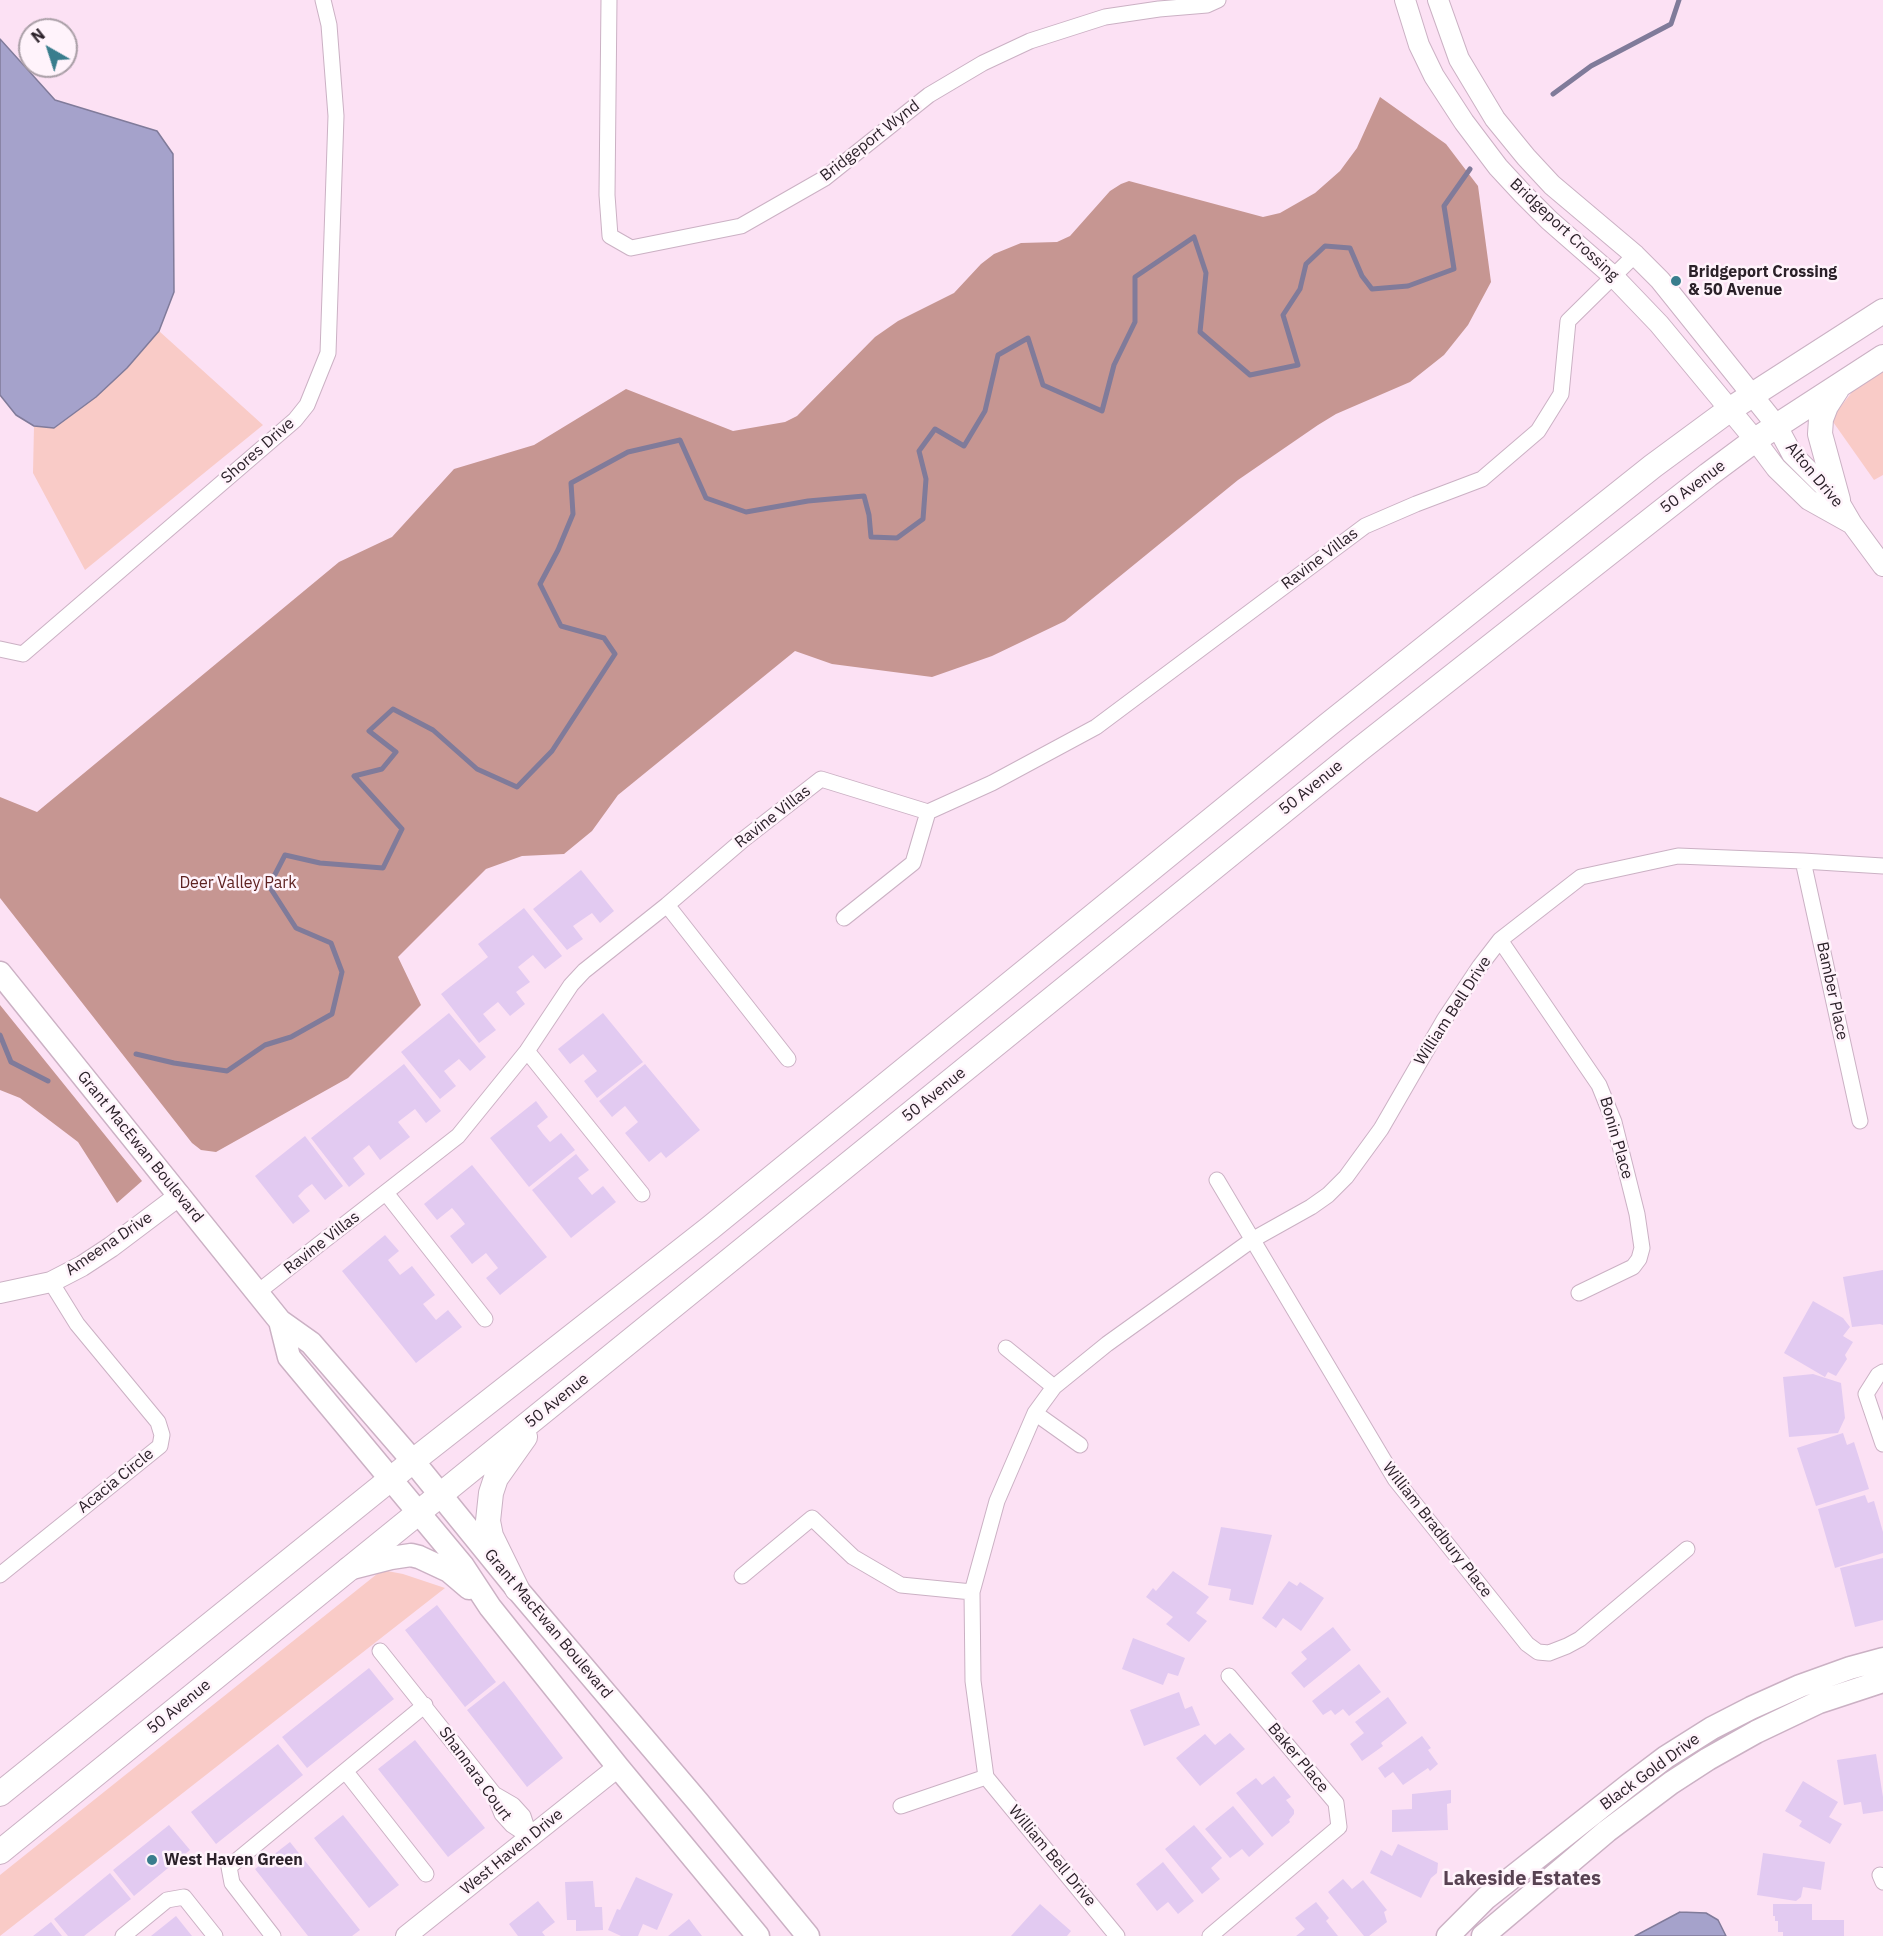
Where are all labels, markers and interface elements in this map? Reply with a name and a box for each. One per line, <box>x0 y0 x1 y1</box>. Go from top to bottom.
north arrow <box>18 18 78 78</box>
text: N <box>27 24 49 47</box>
street label: Bridgeport Wynd <box>816 96 924 186</box>
street label: Bridgeport Crossing <box>1506 175 1622 285</box>
place label: Bridgeport Crossing & 50 Avenue <box>1688 262 1837 300</box>
marker: Bridgeport Crossing & 50 Avenue <box>1669 274 1683 288</box>
street label: Shores Drive <box>218 414 298 488</box>
street label: Alton Drive <box>1781 439 1847 511</box>
street label: 50 Avenue <box>1657 456 1729 518</box>
street label: Ravine Villas <box>1278 524 1362 594</box>
street label: 50 Avenue <box>1275 756 1347 820</box>
street label: Ravine Villas <box>731 782 815 852</box>
park label: Deer Valley Park <box>179 873 297 893</box>
street label: Bamber Place <box>1812 940 1852 1042</box>
street label: William Bell Drive <box>1411 953 1495 1069</box>
street label: 50 Avenue <box>898 1063 970 1127</box>
street label: Grant MacEwan Boulevard <box>73 1067 207 1227</box>
street label: Bonin Place <box>1595 1095 1637 1181</box>
street label: Ameena Drive <box>62 1208 156 1280</box>
street label: Ravine Villas <box>280 1208 364 1278</box>
street label: 50 Avenue <box>521 1369 593 1433</box>
street label: Acacia Circle <box>74 1445 158 1517</box>
street label: William Bradbury Place <box>1378 1458 1496 1602</box>
street label: Grant MacEwan Boulevard <box>480 1545 616 1703</box>
street label: 50 Avenue <box>143 1675 215 1739</box>
street label: Baker Place <box>1263 1719 1333 1797</box>
street label: Shannara Court <box>435 1723 515 1825</box>
street label: Black Gold Drive <box>1597 1729 1703 1815</box>
street label: William Bell Drive <box>1004 1802 1100 1910</box>
street label: West Haven Drive <box>457 1805 567 1899</box>
place label: West Haven Green <box>164 1850 303 1870</box>
marker: West Haven Green <box>145 1853 159 1867</box>
district label: Lakeside Estates <box>1443 1867 1601 1891</box>

